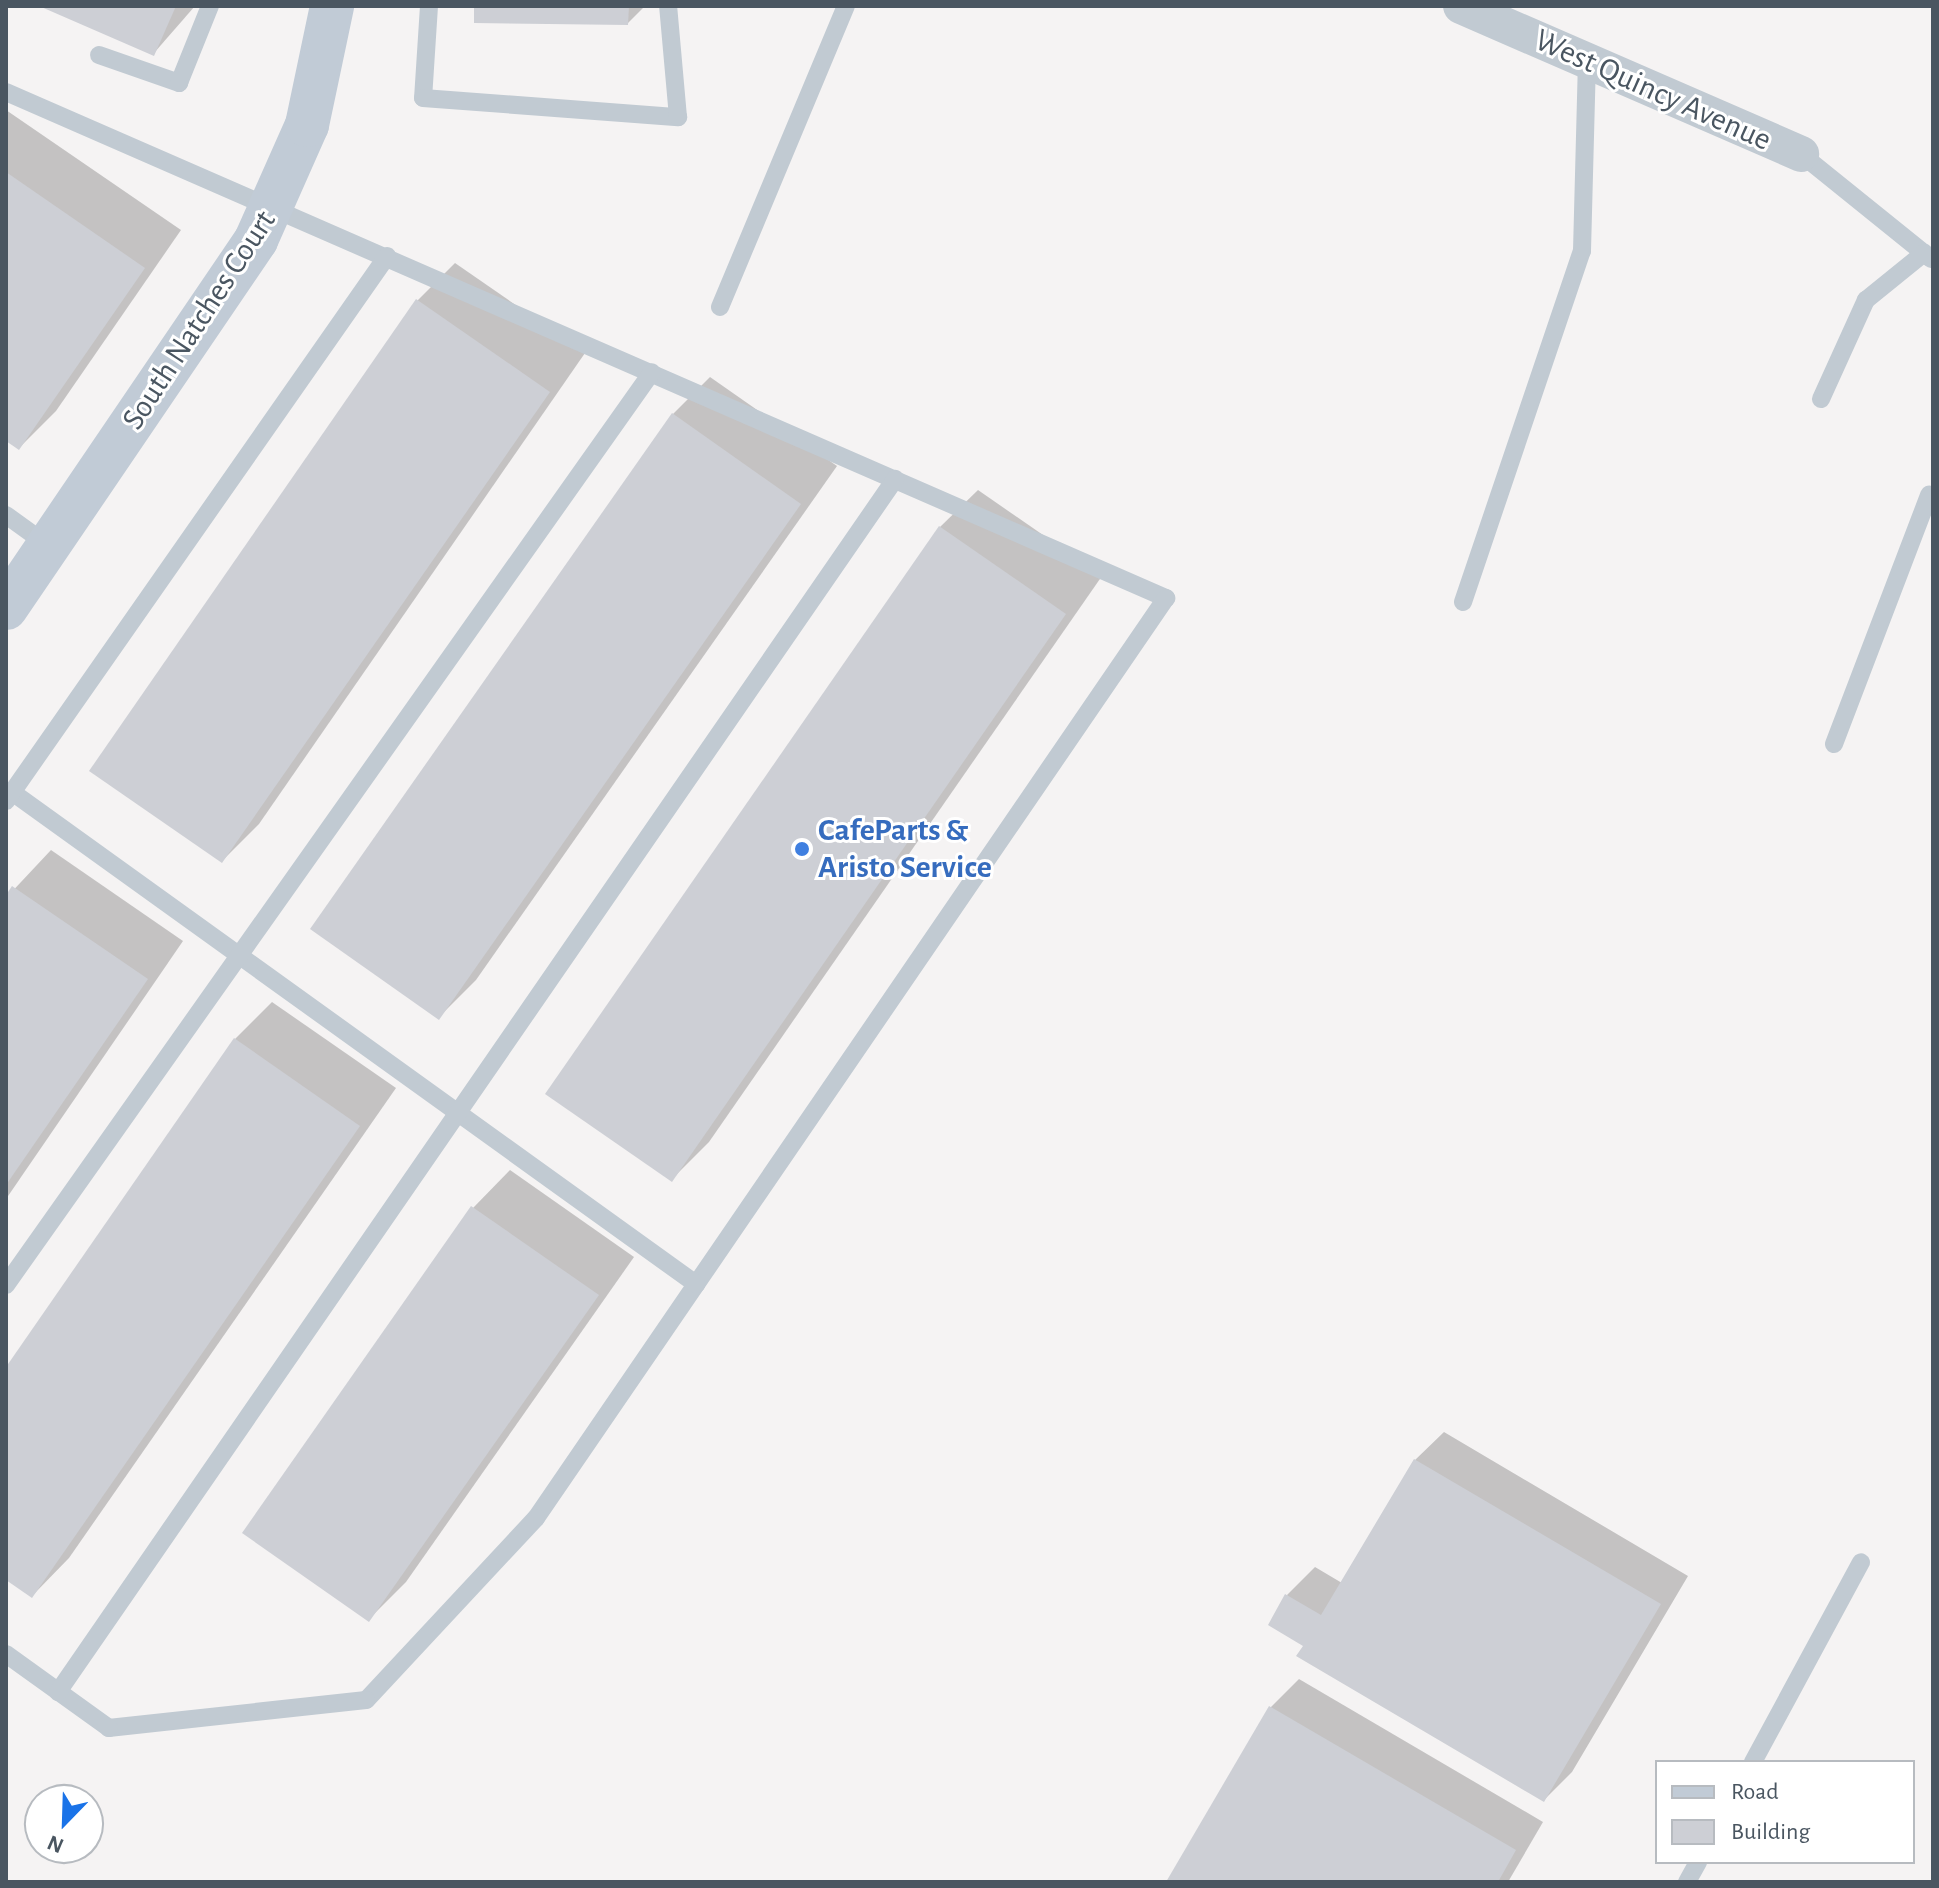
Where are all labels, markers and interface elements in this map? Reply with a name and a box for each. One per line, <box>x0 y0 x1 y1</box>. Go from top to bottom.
street label: West Quincy Avenue <box>1529 21 1777 159</box>
street label: South Natches Court <box>114 203 284 437</box>
place label: CafeParts & Aristo Service <box>818 812 992 887</box>
marker: CafeParts & Aristo Service <box>793 840 811 858</box>
legend <box>1655 1760 1915 1864</box>
text: Road <box>1731 1780 1779 1804</box>
north arrow <box>24 1784 104 1864</box>
text: Building <box>1731 1820 1810 1844</box>
text: N <box>44 1831 67 1857</box>

